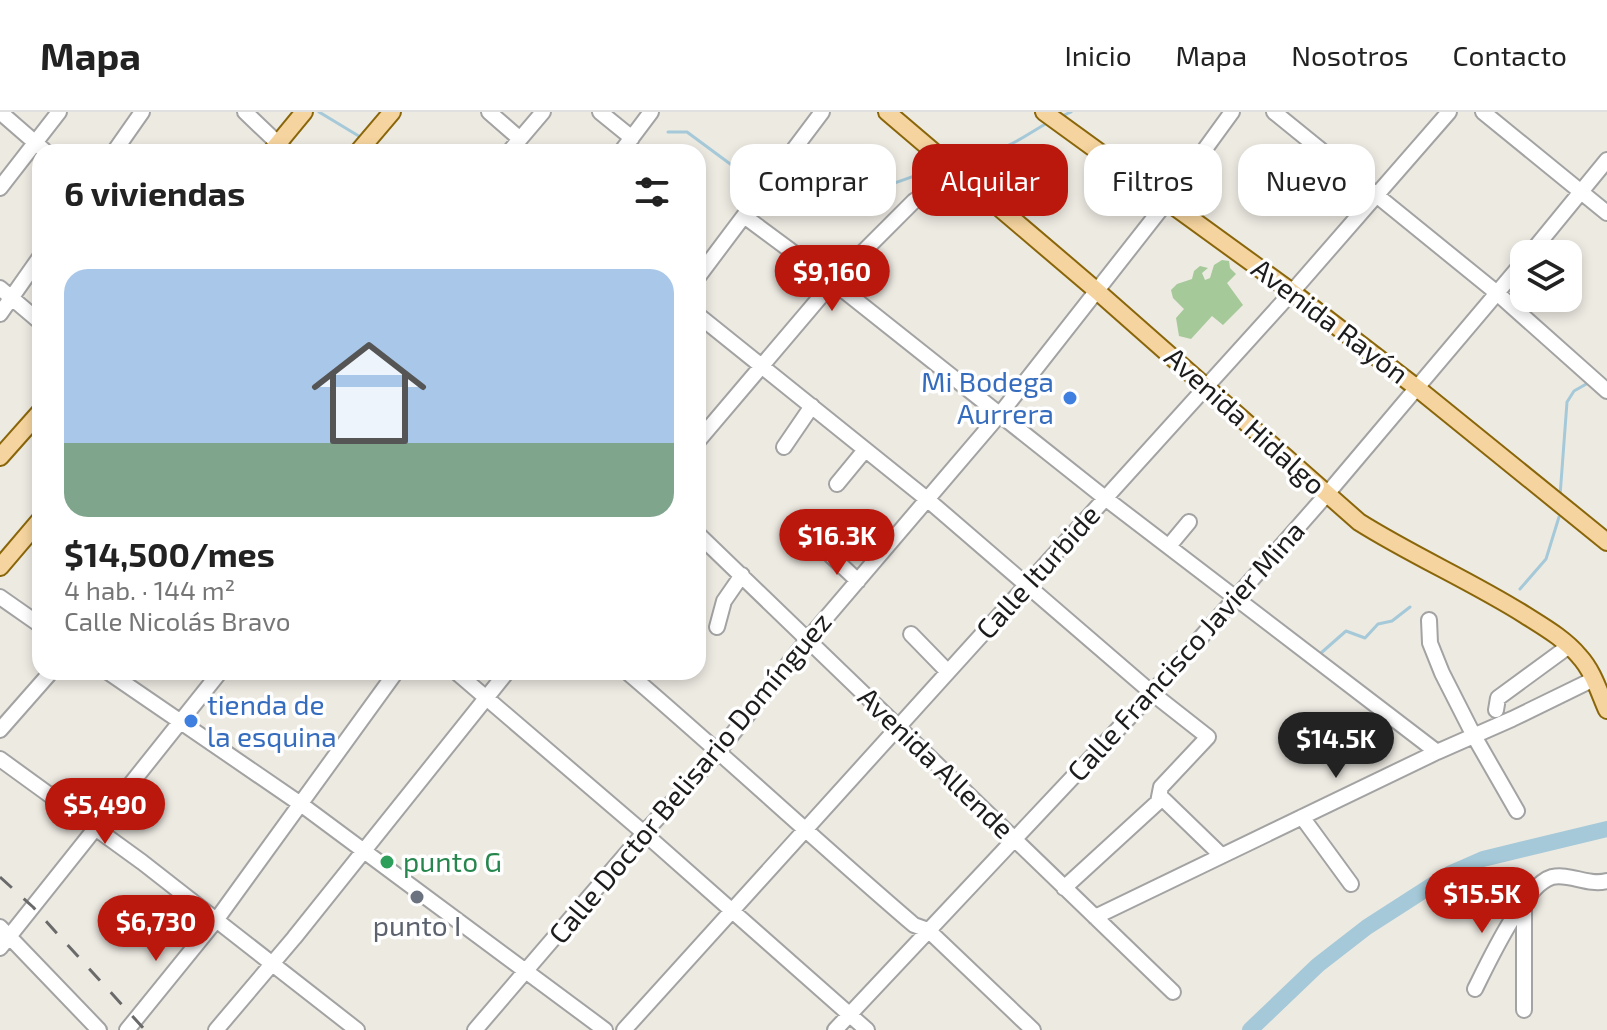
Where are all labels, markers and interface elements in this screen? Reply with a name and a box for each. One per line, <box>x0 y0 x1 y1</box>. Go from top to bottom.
text: Mapa <box>40 32 141 78</box>
text: Inicio <box>1065 38 1132 72</box>
text: Mapa <box>1176 38 1247 72</box>
text: Nosotros <box>1291 38 1409 72</box>
text: Contacto <box>1453 38 1567 72</box>
chip: Comprar <box>730 144 896 216</box>
chip: Alquilar <box>912 144 1068 216</box>
chip: Filtros <box>1084 144 1222 216</box>
chip: Nuevo <box>1238 144 1375 216</box>
icon: filters <box>630 170 674 214</box>
text: 6 viviendas <box>64 172 245 213</box>
map controls <box>1510 240 1582 312</box>
button: layers <box>1510 240 1582 312</box>
pin: $9,160 <box>767 245 897 313</box>
street label: Avenida Rayón <box>1246 250 1415 390</box>
text: $9,160 <box>793 255 871 286</box>
icon: home <box>297 321 441 465</box>
street label: Avenida Hidalgo <box>1158 339 1333 501</box>
place label: Mi Bodega Aurrera <box>921 364 1054 430</box>
marker: Mi Bodega Aurrera <box>1061 389 1079 407</box>
street label: Calle Iturbide <box>968 497 1106 645</box>
pin: $16.3K <box>772 509 902 577</box>
street label: Calle Francisco Javier Mina <box>1059 513 1311 787</box>
text: $16.3K <box>797 519 877 550</box>
text: $14,500/mes <box>64 533 275 574</box>
text: 4 hab. · 144 m² <box>64 574 235 605</box>
text: Calle Nicolás Bravo <box>64 605 291 636</box>
street label: Calle Doctor Belisario Domínguez <box>541 605 838 950</box>
street label: Avenida Allende <box>852 679 1022 845</box>
place label: tienda de la esquina <box>207 687 337 753</box>
marker: tienda de la esquina <box>182 712 200 730</box>
pin: $14.5K <box>1271 712 1401 780</box>
text: $14.5K <box>1296 722 1376 753</box>
pin: $5,490 <box>40 778 170 846</box>
text: $5,490 <box>63 788 147 819</box>
place label: punto G <box>403 844 502 878</box>
marker: punto G <box>378 853 396 871</box>
pin: $15.5K <box>1417 867 1547 935</box>
text: $15.5K <box>1443 877 1521 908</box>
marker: punto I <box>408 888 426 906</box>
pin: $6,730 <box>91 895 221 963</box>
text: $6,730 <box>116 905 196 936</box>
place label: punto I <box>373 908 461 942</box>

